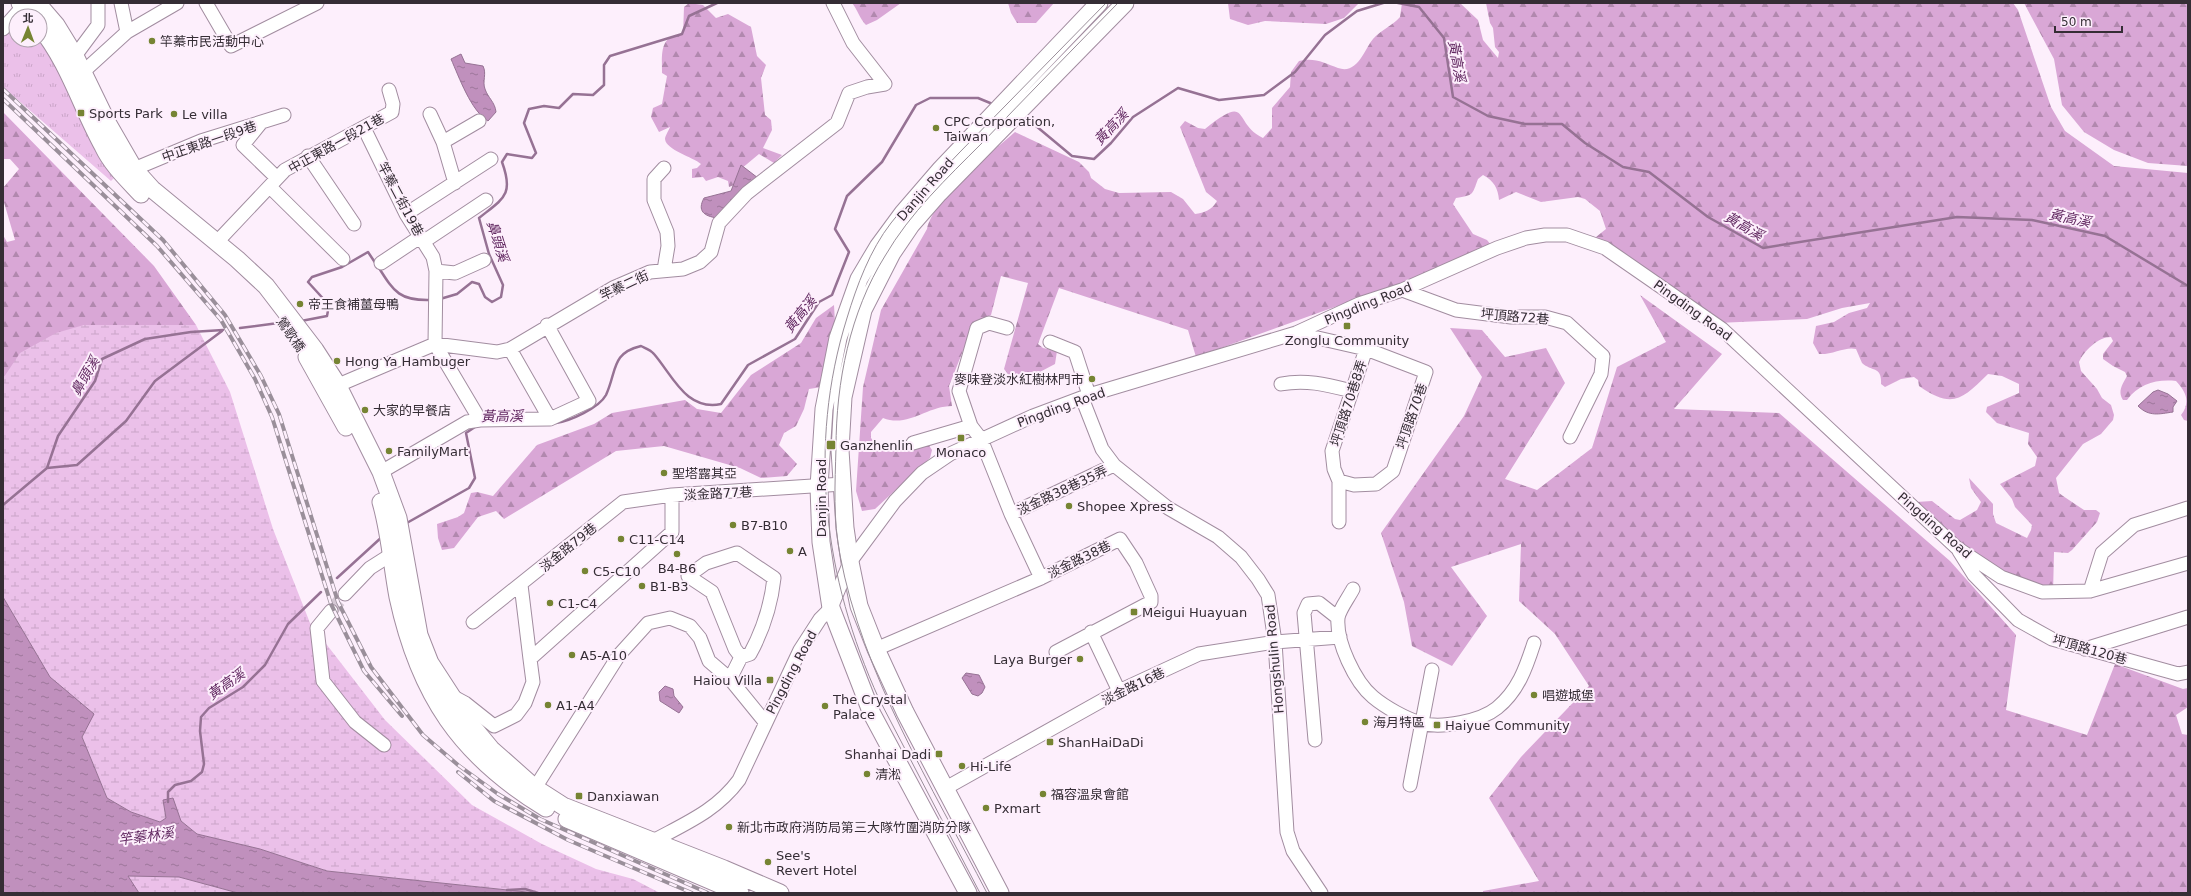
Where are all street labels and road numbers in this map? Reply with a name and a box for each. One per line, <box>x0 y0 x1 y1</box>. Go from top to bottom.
street label: 中正東路一段21巷 <box>286 111 387 176</box>
street label: 中正東路一段9巷 <box>160 118 259 165</box>
street label: Danjin Road <box>894 155 957 224</box>
street label: 竿蓁二街19巷 <box>375 160 426 239</box>
street label: 竿蓁二街 <box>597 268 651 303</box>
street label: Pingding Road <box>1651 277 1735 344</box>
street label: Pingding Road <box>1322 279 1414 328</box>
street label: 坪頂路72巷 <box>1480 306 1550 327</box>
street label: 鶯歌橋 <box>273 314 308 355</box>
street label: 坪頂路70巷8弄 <box>1327 358 1369 448</box>
street label: 坪頂路70巷 <box>1393 381 1430 451</box>
street label: Pingding Road <box>1015 385 1107 430</box>
street label: Danjin Road <box>814 459 829 537</box>
street label: 淡金路38巷35弄 <box>1015 463 1110 518</box>
street label: 淡金路77巷 <box>683 484 753 503</box>
street label: Pingding Road <box>1895 489 1975 561</box>
street label: 淡金路79巷 <box>537 520 600 575</box>
street label: 淡金路38巷 <box>1045 538 1113 581</box>
street label: Hongshulin Road <box>1262 604 1287 714</box>
street label: Pingding Road <box>763 628 820 717</box>
street label: 坪頂路120巷 <box>2051 632 2129 667</box>
street label: 淡金路16巷 <box>1099 665 1167 708</box>

